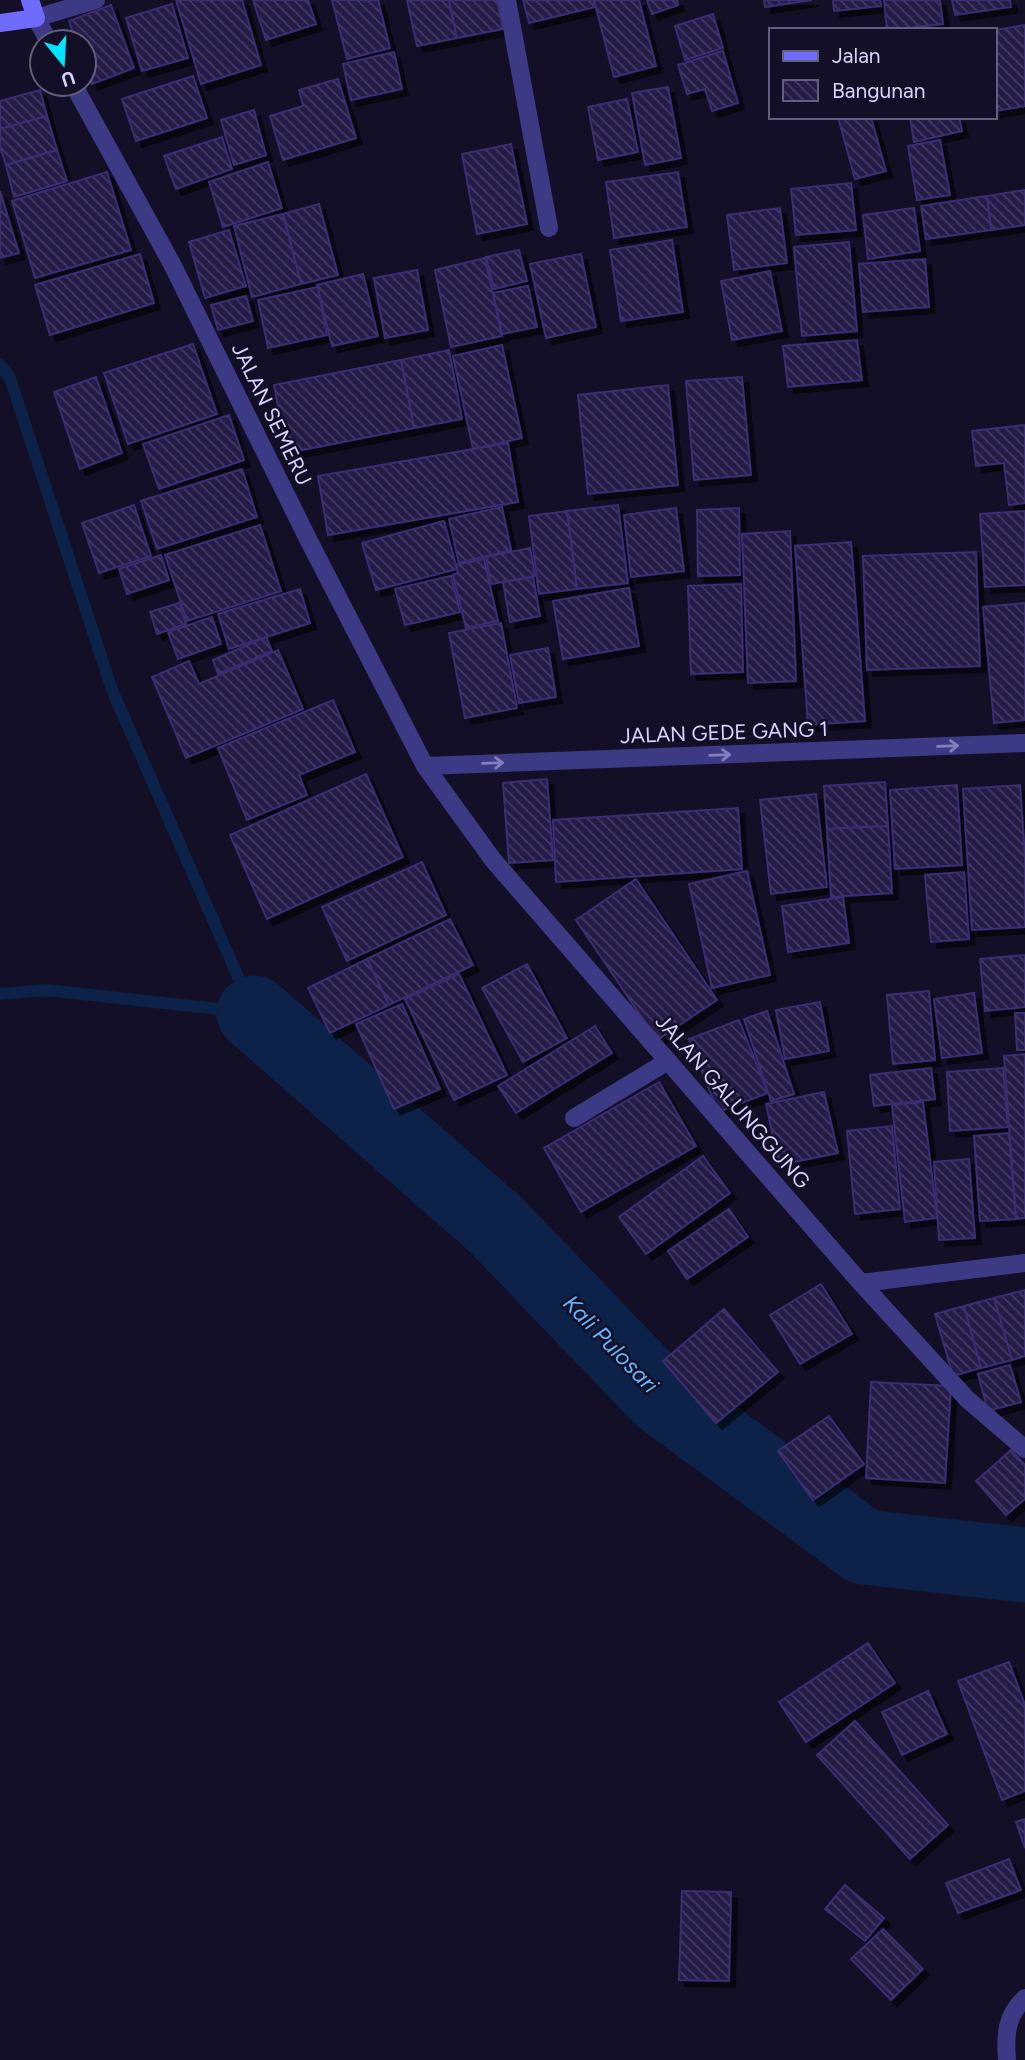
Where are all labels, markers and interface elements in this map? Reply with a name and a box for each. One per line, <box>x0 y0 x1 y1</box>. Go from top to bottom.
north arrow <box>28 28 98 98</box>
legend <box>769 28 997 119</box>
text: Jalan <box>832 43 881 68</box>
text: U <box>58 66 78 92</box>
text: Bangunan <box>832 78 925 103</box>
street label: JALAN SEMERU <box>227 339 317 489</box>
street label: JALAN GEDE GANG 1 <box>620 716 828 748</box>
one-way arrow <box>936 740 959 753</box>
one-way arrow <box>709 748 732 761</box>
one-way arrow <box>481 757 504 770</box>
street label: JALAN GALUNGGUNG <box>651 1009 815 1193</box>
water label: Kali Pulosari <box>557 1289 665 1399</box>

